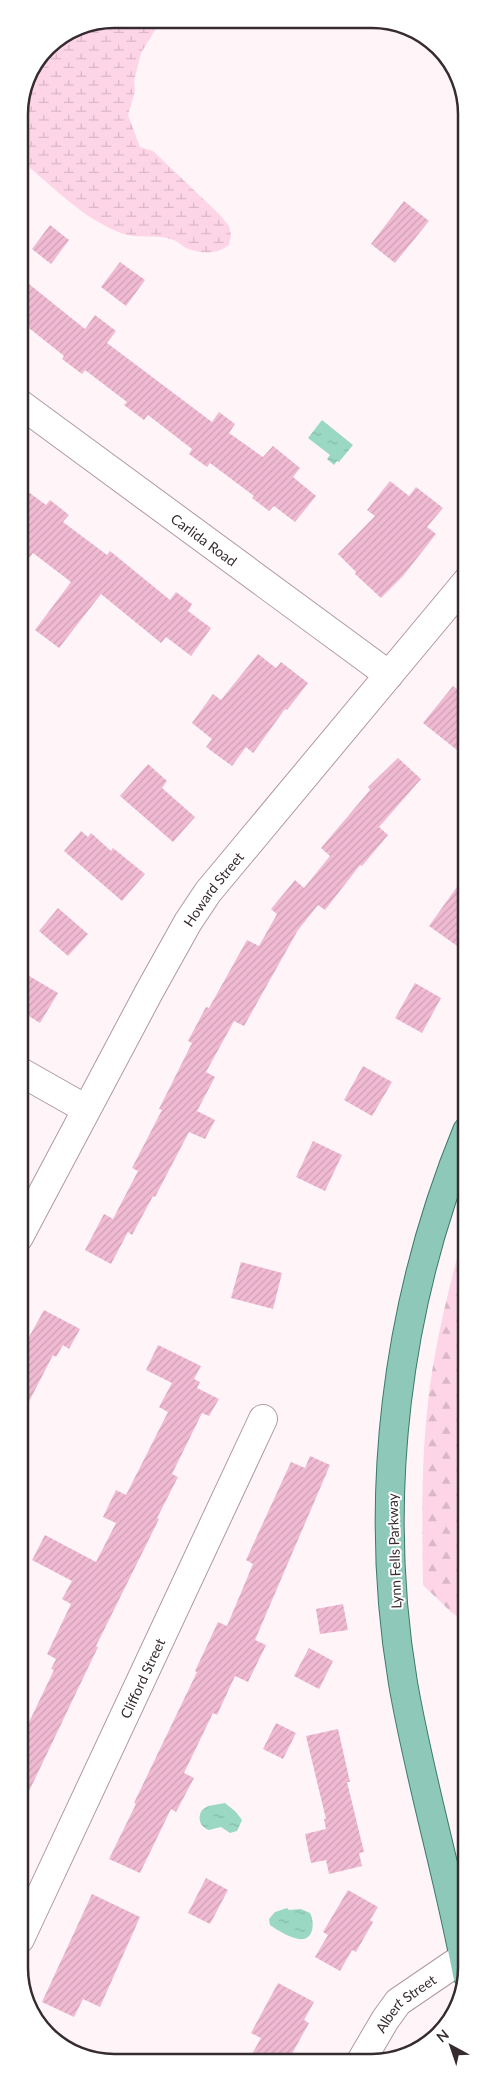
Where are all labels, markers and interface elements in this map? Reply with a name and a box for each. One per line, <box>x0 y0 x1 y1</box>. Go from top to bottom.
street label: Carlida Road <box>168 509 241 569</box>
street label: Howard Street <box>179 848 247 929</box>
street label: Lynn Fells Parkway <box>383 1492 405 1609</box>
street label: Clifford Street <box>116 1635 168 1721</box>
street label: Albert Street <box>371 1970 439 2035</box>
north arrow <box>426 2021 476 2071</box>
text: N <box>433 2026 452 2046</box>

